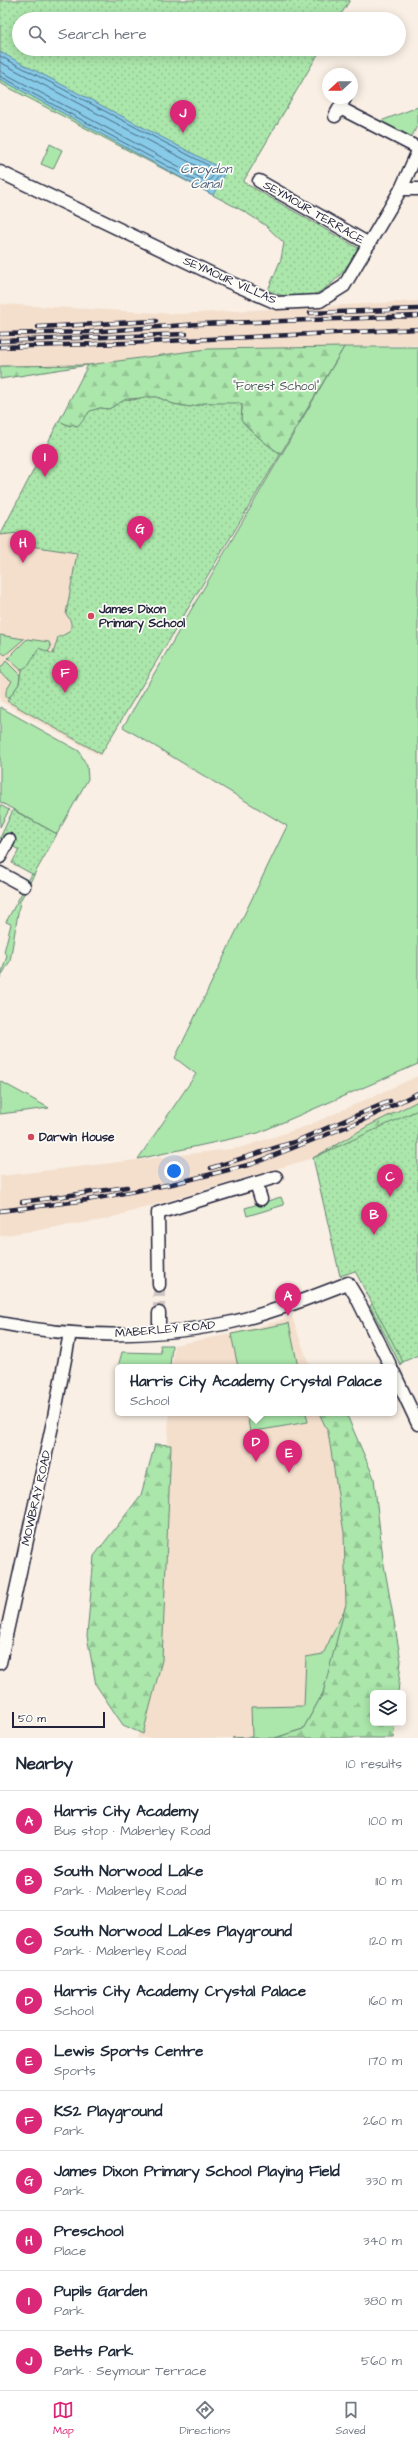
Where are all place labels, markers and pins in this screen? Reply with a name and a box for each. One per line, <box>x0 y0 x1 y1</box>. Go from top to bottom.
pin: J <box>170 100 196 133</box>
pin: I <box>32 444 58 477</box>
pin: G <box>127 516 153 549</box>
pin: H <box>10 530 36 563</box>
place label: James Dixon Primary School <box>98 601 185 633</box>
marker: James Dixon Primary School <box>86 611 96 621</box>
pin: F <box>52 660 78 693</box>
place label: Darwin House <box>39 1129 115 1146</box>
marker: Darwin House <box>26 1132 36 1142</box>
pin: C <box>377 1164 403 1197</box>
pin: B <box>361 1202 387 1235</box>
pin: A <box>275 1283 301 1316</box>
pin: D <box>243 1429 269 1462</box>
pin: E <box>276 1440 302 1473</box>

